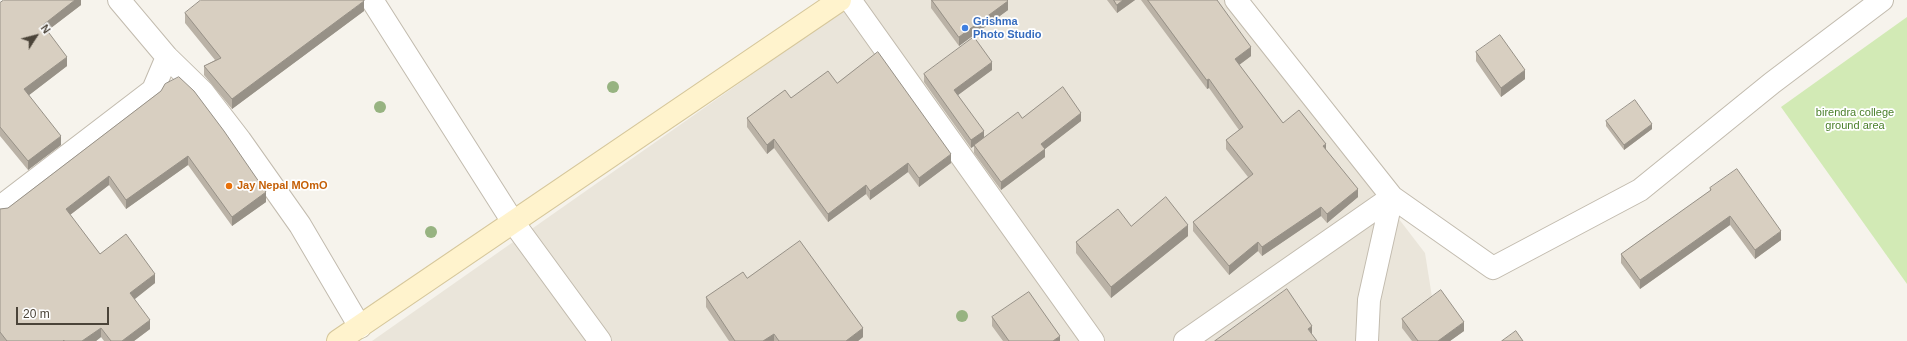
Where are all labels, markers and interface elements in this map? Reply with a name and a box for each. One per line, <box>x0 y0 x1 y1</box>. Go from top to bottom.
place label: Grishma Photo Studio <box>973 15 1041 41</box>
north arrow <box>16 16 56 56</box>
text: N <box>39 22 53 36</box>
marker: Grishma Photo Studio <box>960 23 970 33</box>
park label: birendra college ground area <box>1816 106 1894 132</box>
place label: Jay Nepal MOmO <box>237 179 327 193</box>
marker: Jay Nepal MOmO <box>224 181 234 191</box>
scale bar <box>18 299 111 325</box>
text: 20 m <box>23 307 50 321</box>

